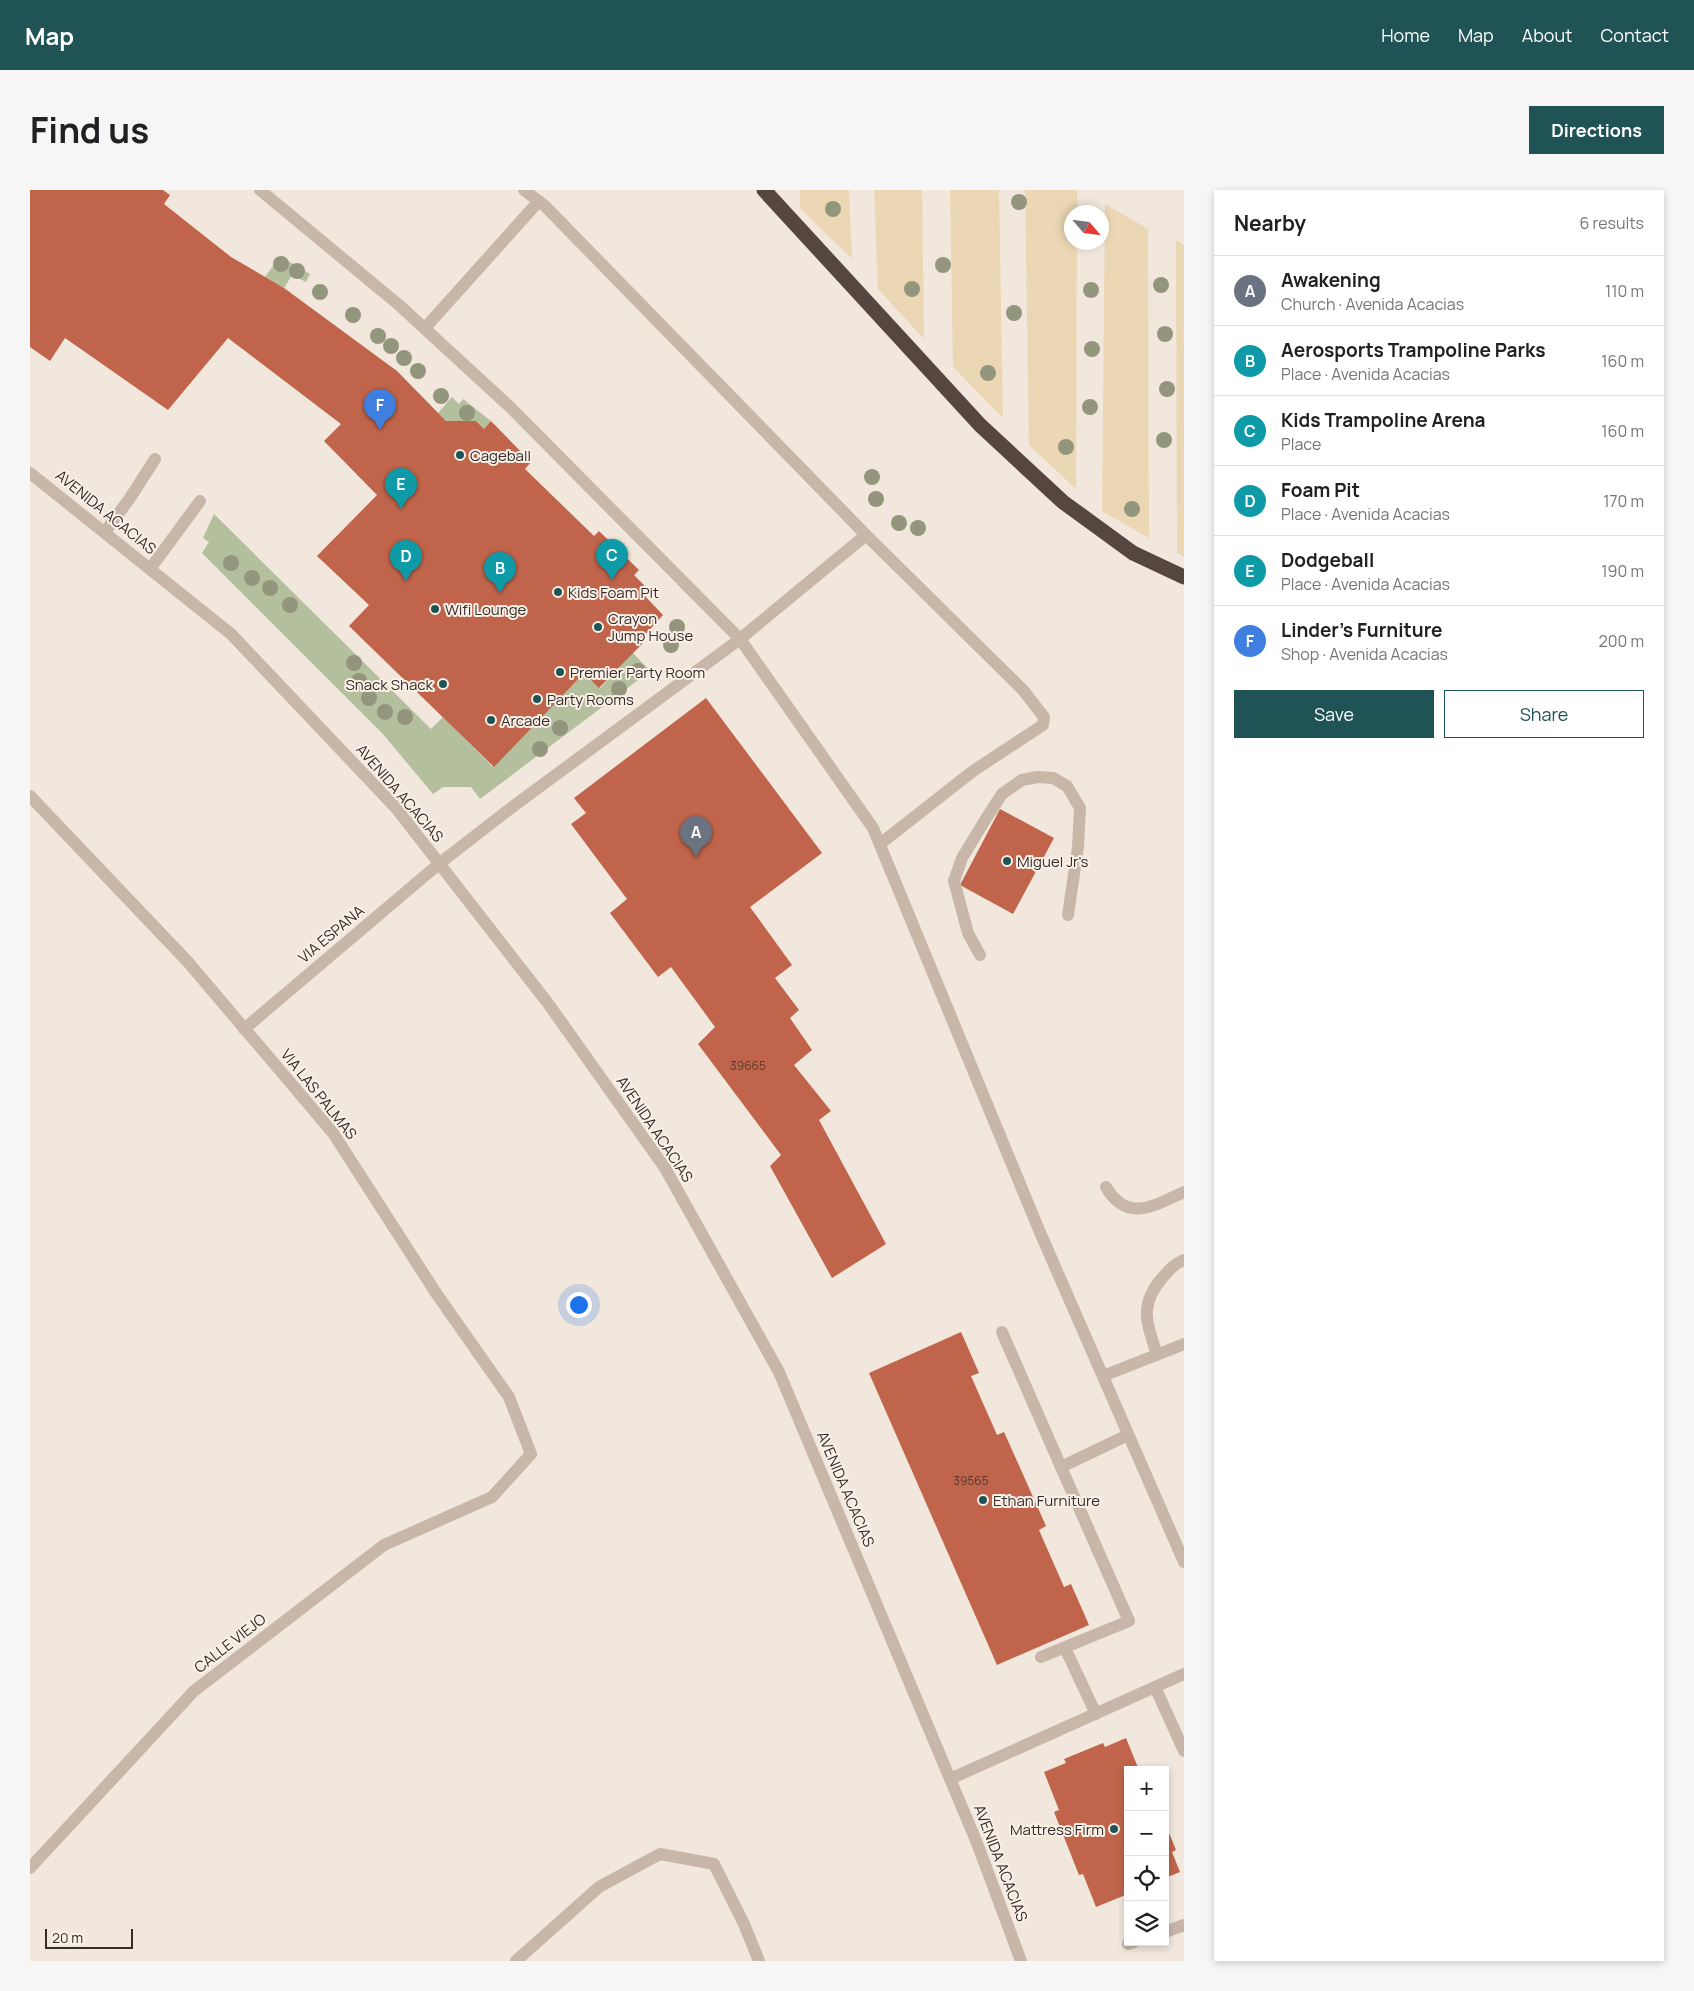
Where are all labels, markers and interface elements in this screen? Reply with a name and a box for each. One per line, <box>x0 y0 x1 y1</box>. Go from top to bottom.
text: Map <box>25 19 74 52</box>
text: Home <box>1381 23 1430 47</box>
text: Map <box>1458 23 1494 47</box>
text: About <box>1522 23 1572 47</box>
text: Contact <box>1600 23 1669 47</box>
text: Find us <box>30 106 149 154</box>
button: Directions <box>1529 106 1664 154</box>
north arrow <box>1064 205 1109 250</box>
text: Nearby <box>1234 209 1306 237</box>
text: 6 results <box>1579 212 1644 234</box>
text: Awakening <box>1281 267 1381 293</box>
text: A <box>1245 280 1255 302</box>
text: 110 m <box>1605 280 1644 302</box>
text: Church · Avenida Acacias <box>1281 293 1464 315</box>
text: Aerosports Trampoline Parks <box>1281 337 1545 363</box>
text: B <box>1245 350 1255 372</box>
text: 160 m <box>1601 350 1644 372</box>
text: Place · Avenida Acacias <box>1281 363 1450 385</box>
pin: F <box>364 389 396 430</box>
text: Kids Trampoline Arena <box>1281 407 1486 433</box>
text: C <box>1244 420 1256 442</box>
text: 160 m <box>1601 420 1644 442</box>
text: Place <box>1281 433 1321 455</box>
place label: Cageball <box>470 445 531 466</box>
marker: Cageball <box>454 449 466 461</box>
street label: AVENIDA ACACIAS <box>51 465 161 559</box>
pin: E <box>385 468 417 509</box>
text: Foam Pit <box>1281 477 1360 503</box>
text: D <box>1244 490 1256 512</box>
text: 170 m <box>1603 490 1644 512</box>
text: Place · Avenida Acacias <box>1281 503 1450 525</box>
pin: C <box>596 539 628 580</box>
pin: D <box>390 540 422 581</box>
text: Dodgeball <box>1281 547 1374 573</box>
pin: B <box>484 552 516 593</box>
text: E <box>1245 560 1255 582</box>
text: 190 m <box>1601 560 1644 582</box>
text: Place · Avenida Acacias <box>1281 573 1450 595</box>
place label: Kids Foam Pit <box>568 582 659 603</box>
marker: Kids Foam Pit <box>552 586 564 598</box>
place label: Wifi Lounge <box>445 599 527 620</box>
marker: Wifi Lounge <box>429 603 441 615</box>
place label: Crayon Jump House <box>608 608 693 646</box>
text: Linder's Furniture <box>1281 617 1442 643</box>
marker: Crayon Jump House <box>592 621 604 633</box>
text: F <box>1246 630 1254 652</box>
text: 200 m <box>1599 630 1644 652</box>
text: Shop · Avenida Acacias <box>1281 643 1448 665</box>
place label: Premier Party Room <box>570 662 705 683</box>
marker: Premier Party Room <box>554 666 566 678</box>
place label: Snack Shack <box>346 674 434 695</box>
marker: Snack Shack <box>437 678 449 690</box>
place label: Party Rooms <box>547 689 634 710</box>
button: Save <box>1234 690 1434 738</box>
button: Share <box>1444 690 1644 738</box>
marker: Party Rooms <box>531 693 543 705</box>
place label: Arcade <box>501 710 550 731</box>
marker: Arcade <box>485 714 497 726</box>
street label: AVENIDA ACACIAS <box>352 739 448 847</box>
pin: A <box>680 816 712 857</box>
place label: Miguel Jr's <box>1017 851 1089 872</box>
marker: Miguel Jr's <box>1001 855 1013 867</box>
street label: VIA ESPANA <box>294 900 369 968</box>
street label: VIA LAS PALMAS <box>276 1044 362 1144</box>
house number: 39665 <box>730 1057 766 1074</box>
street label: AVENIDA ACACIAS <box>612 1072 698 1186</box>
your location <box>566 1292 592 1318</box>
street label: AVENIDA ACACIAS <box>812 1428 880 1550</box>
house number: 39565 <box>953 1472 989 1489</box>
place label: Ethan Furniture <box>993 1490 1100 1511</box>
marker: Ethan Furniture <box>977 1494 989 1506</box>
street label: CALLE VIEJO <box>190 1608 270 1678</box>
map controls <box>1124 1766 1169 1946</box>
button: + <box>1124 1766 1169 1811</box>
street label: AVENIDA ACACIAS <box>969 1802 1033 1924</box>
button: − <box>1124 1811 1169 1856</box>
place label: Mattress Firm <box>1010 1819 1104 1840</box>
marker: Mattress Firm <box>1108 1823 1120 1835</box>
button: locate <box>1124 1856 1169 1901</box>
button: layers <box>1124 1901 1169 1946</box>
scale bar <box>45 1926 132 1949</box>
text: 20 m <box>52 1928 83 1947</box>

